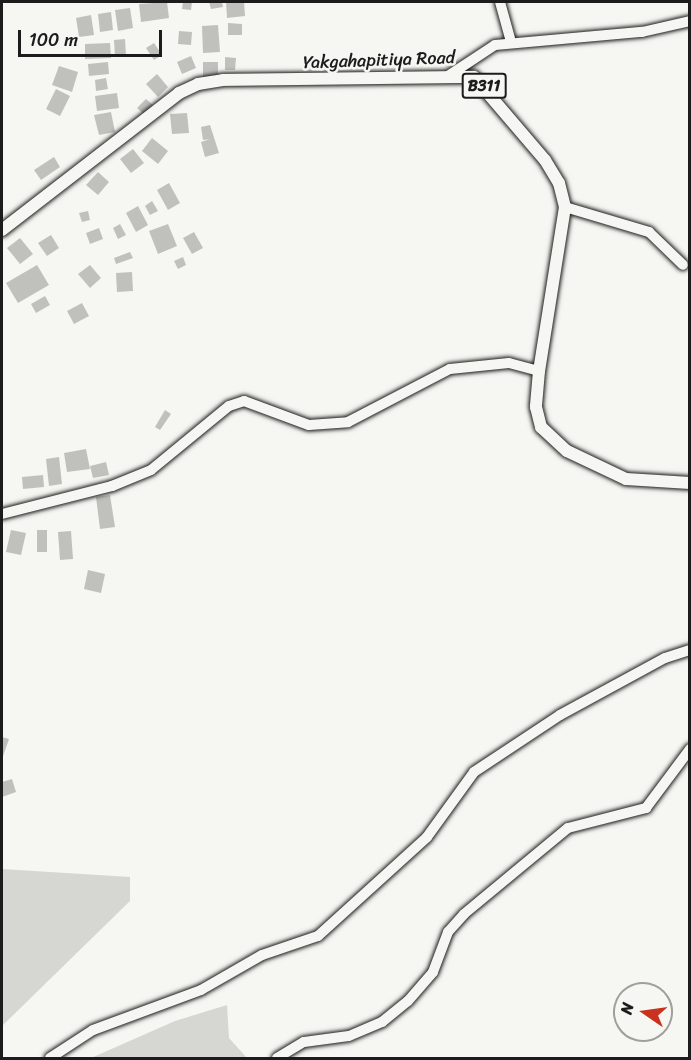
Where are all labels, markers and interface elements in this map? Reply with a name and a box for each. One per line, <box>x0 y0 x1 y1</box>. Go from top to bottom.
scale bar <box>21 18 165 56</box>
text: 100 m <box>29 24 78 56</box>
street label: Yakgahapitiya Road <box>303 47 455 73</box>
road number: B311 <box>462 73 506 99</box>
north arrow <box>613 982 673 1042</box>
text: N <box>612 1000 642 1017</box>

